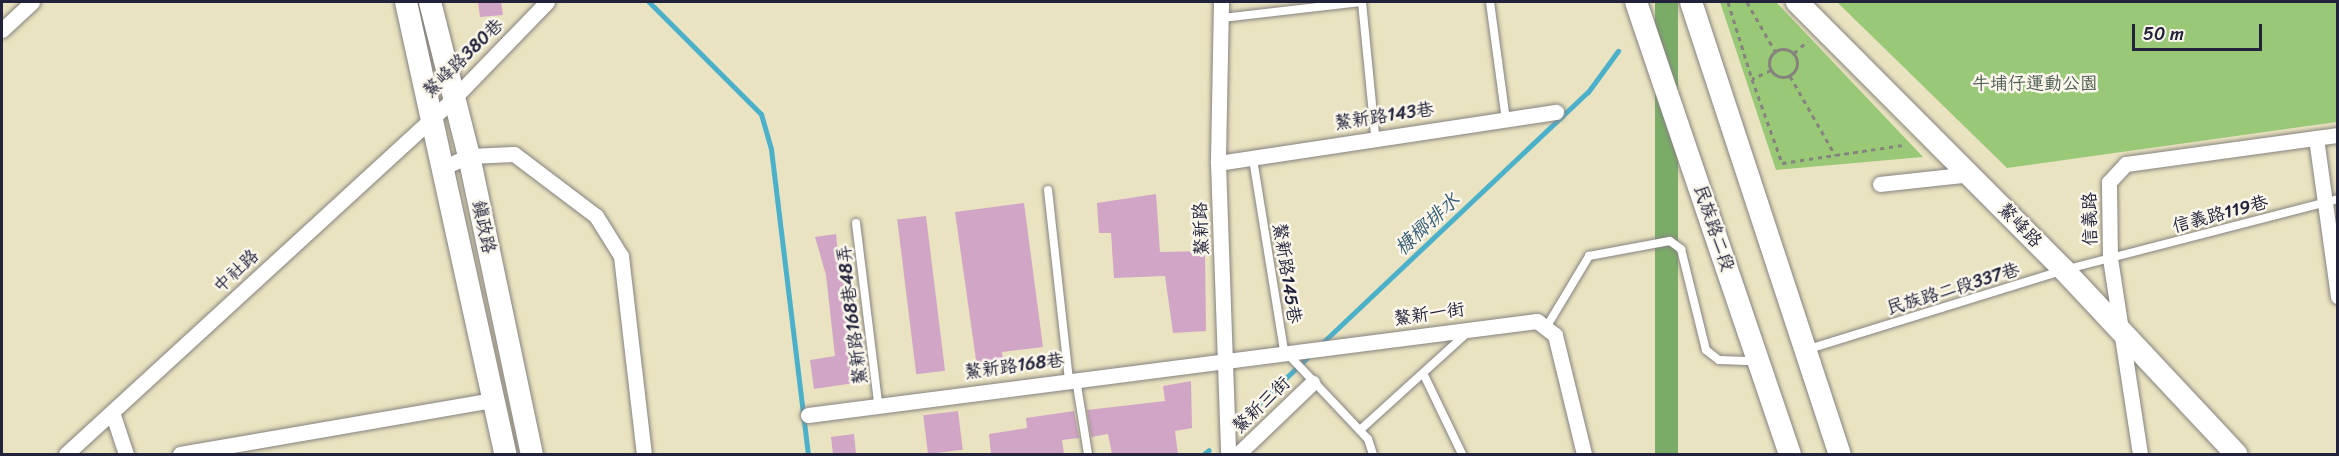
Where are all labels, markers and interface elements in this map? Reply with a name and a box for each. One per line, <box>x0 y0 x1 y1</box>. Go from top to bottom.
scale bar <box>2135 12 2266 50</box>
street label: 鰲峰路380巷 <box>418 14 508 102</box>
text: 50 m <box>2143 18 2184 50</box>
park label: 牛埔仔運動公園 <box>1972 72 2098 94</box>
street label: 鰲新路143巷 <box>1333 98 1435 134</box>
street label: 民族路二段 <box>1689 182 1739 274</box>
water label: 槺榔排水 <box>1390 188 1464 260</box>
street label: 信義路119巷 <box>2170 191 2270 237</box>
street label: 信義路 <box>2079 192 2101 246</box>
street label: 鎮政路 <box>468 198 500 256</box>
street label: 鰲峰路 <box>1993 198 2047 252</box>
street label: 鰲新路 <box>1189 202 1213 256</box>
street label: 鰲新路145巷 <box>1268 221 1306 325</box>
street label: 鰲新路168巷48弄 <box>833 244 871 386</box>
street label: 中社路 <box>209 245 263 297</box>
street label: 民族路二段337巷 <box>1884 258 2022 320</box>
street label: 鰲新一街 <box>1392 298 1466 330</box>
street label: 鰲新路168巷 <box>963 349 1065 383</box>
street label: 鰲新三街 <box>1228 372 1294 438</box>

